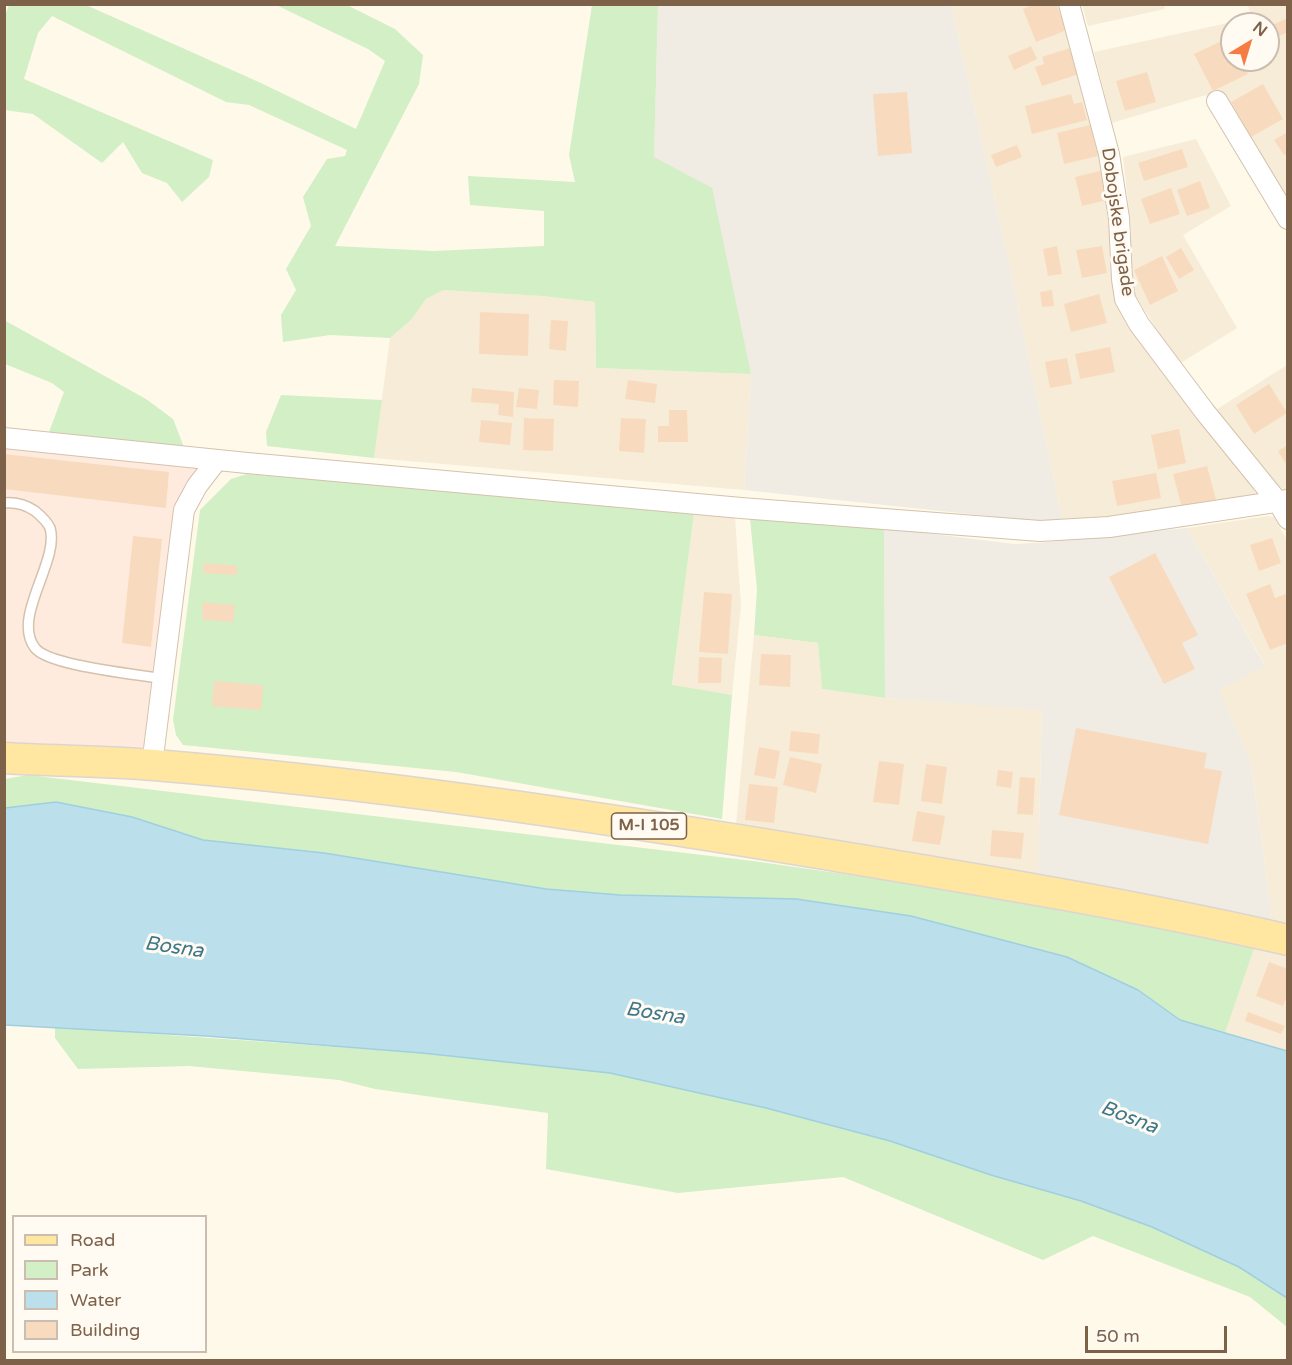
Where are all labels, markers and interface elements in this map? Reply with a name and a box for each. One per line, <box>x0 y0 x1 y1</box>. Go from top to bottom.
north arrow <box>1220 12 1280 72</box>
text: N <box>1249 18 1271 41</box>
street label: Dobojske brigade <box>1096 146 1138 298</box>
road number: M-I 105 <box>612 813 686 839</box>
water label: Bosna <box>143 932 205 964</box>
water label: Bosna <box>624 998 686 1030</box>
water label: Bosna <box>1097 1096 1161 1140</box>
legend <box>12 1215 207 1353</box>
text: Road <box>70 1229 115 1251</box>
text: Park <box>70 1259 108 1281</box>
text: Water <box>70 1289 121 1311</box>
scale bar <box>1088 1314 1230 1352</box>
text: Building <box>70 1319 140 1341</box>
text: 50 m <box>1096 1325 1140 1347</box>

